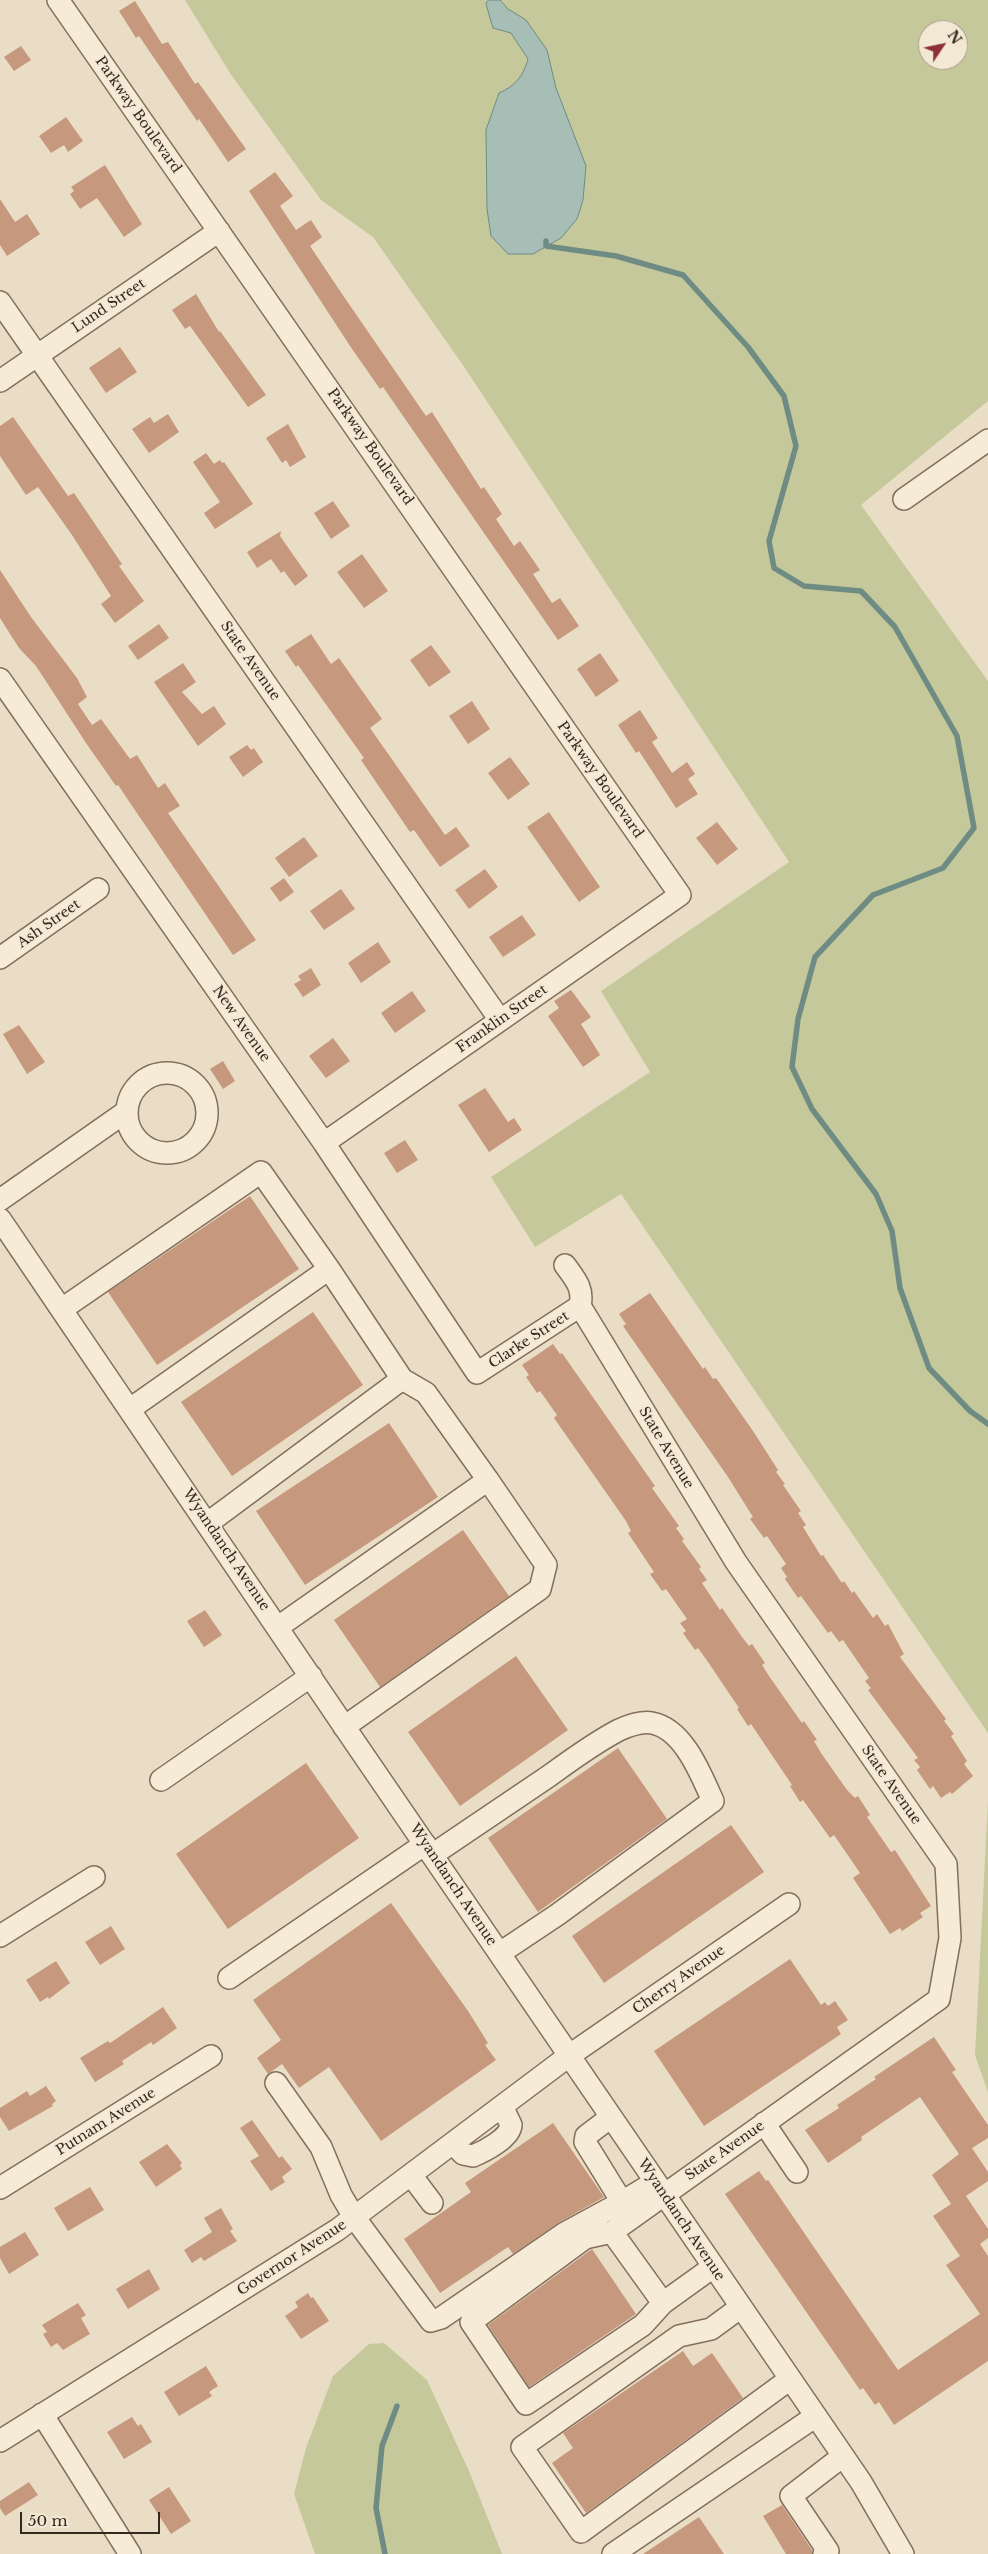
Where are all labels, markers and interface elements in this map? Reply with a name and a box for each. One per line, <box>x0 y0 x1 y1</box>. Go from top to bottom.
north arrow <box>918 20 968 70</box>
text: N <box>943 27 966 48</box>
street label: Parkway Boulevard <box>91 53 185 177</box>
street label: Lund Street <box>69 275 149 337</box>
street label: Parkway Boulevard <box>323 385 417 509</box>
street label: State Avenue <box>217 618 283 704</box>
street label: Parkway Boulevard <box>553 718 647 842</box>
street label: Ash Street <box>14 896 84 952</box>
street label: Franklin Street <box>453 981 551 1057</box>
street label: New Avenue <box>209 983 273 1065</box>
street label: Clarke Street <box>486 1308 572 1372</box>
street label: State Avenue <box>635 1404 697 1492</box>
street label: Wyandanch Avenue <box>179 1486 273 1614</box>
street label: State Avenue <box>858 1742 924 1828</box>
street label: Wyandanch Avenue <box>406 1821 500 1949</box>
street label: Cherry Avenue <box>630 1942 728 2018</box>
street label: Putnam Avenue <box>53 2085 159 2159</box>
street label: State Avenue <box>682 2118 768 2184</box>
street label: Wyandanch Avenue <box>634 2156 728 2284</box>
street label: Governor Avenue <box>234 2216 350 2300</box>
scale bar <box>22 2502 162 2534</box>
text: 50 m <box>28 2511 68 2530</box>

